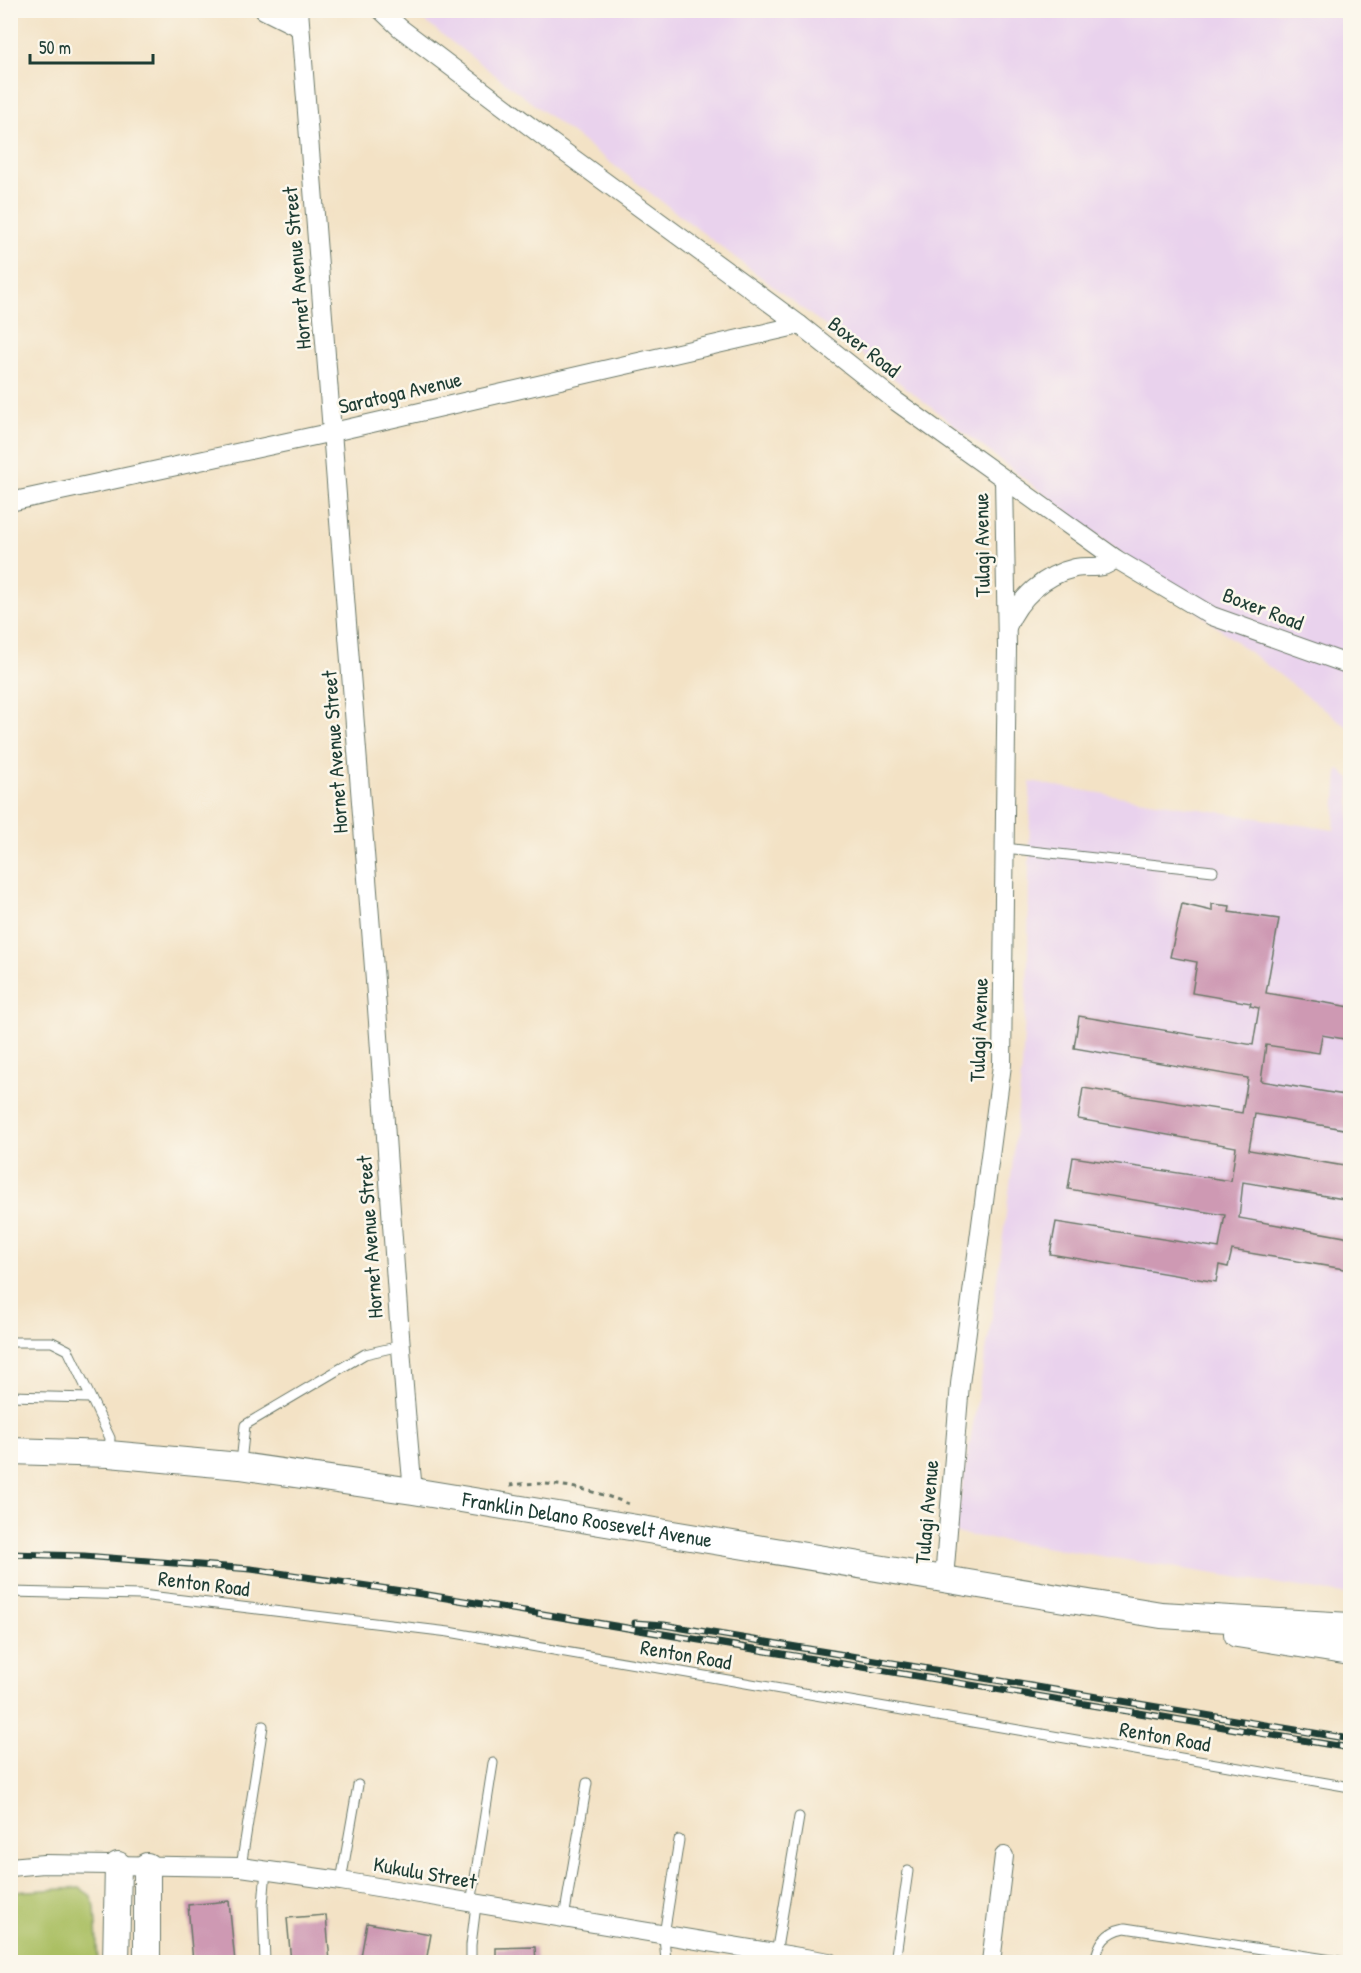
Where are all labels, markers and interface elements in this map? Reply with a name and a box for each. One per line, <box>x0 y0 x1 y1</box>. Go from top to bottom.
scale bar <box>30 27 153 65</box>
text: 50 m <box>39 35 71 60</box>
street label: Hornet Avenue Street <box>275 185 318 351</box>
street label: Boxer Road <box>822 309 906 384</box>
street label: Saratoga Avenue <box>335 364 464 421</box>
street label: Tulagi Avenue <box>966 493 997 597</box>
street label: Boxer Road <box>1219 580 1308 637</box>
street label: Hornet Avenue Street <box>314 669 355 834</box>
street label: Tulagi Avenue <box>962 977 995 1083</box>
street label: Hornet Avenue Street <box>349 1154 390 1319</box>
street label: Tulagi Avenue <box>908 1459 945 1565</box>
street label: Franklin Delano Roosevelt Avenue <box>459 1484 714 1554</box>
street label: Renton Road <box>157 1564 251 1603</box>
street label: Renton Road <box>638 1632 734 1677</box>
street label: Renton Road <box>1117 1714 1213 1759</box>
street label: Kukulu Street <box>371 1849 480 1896</box>

